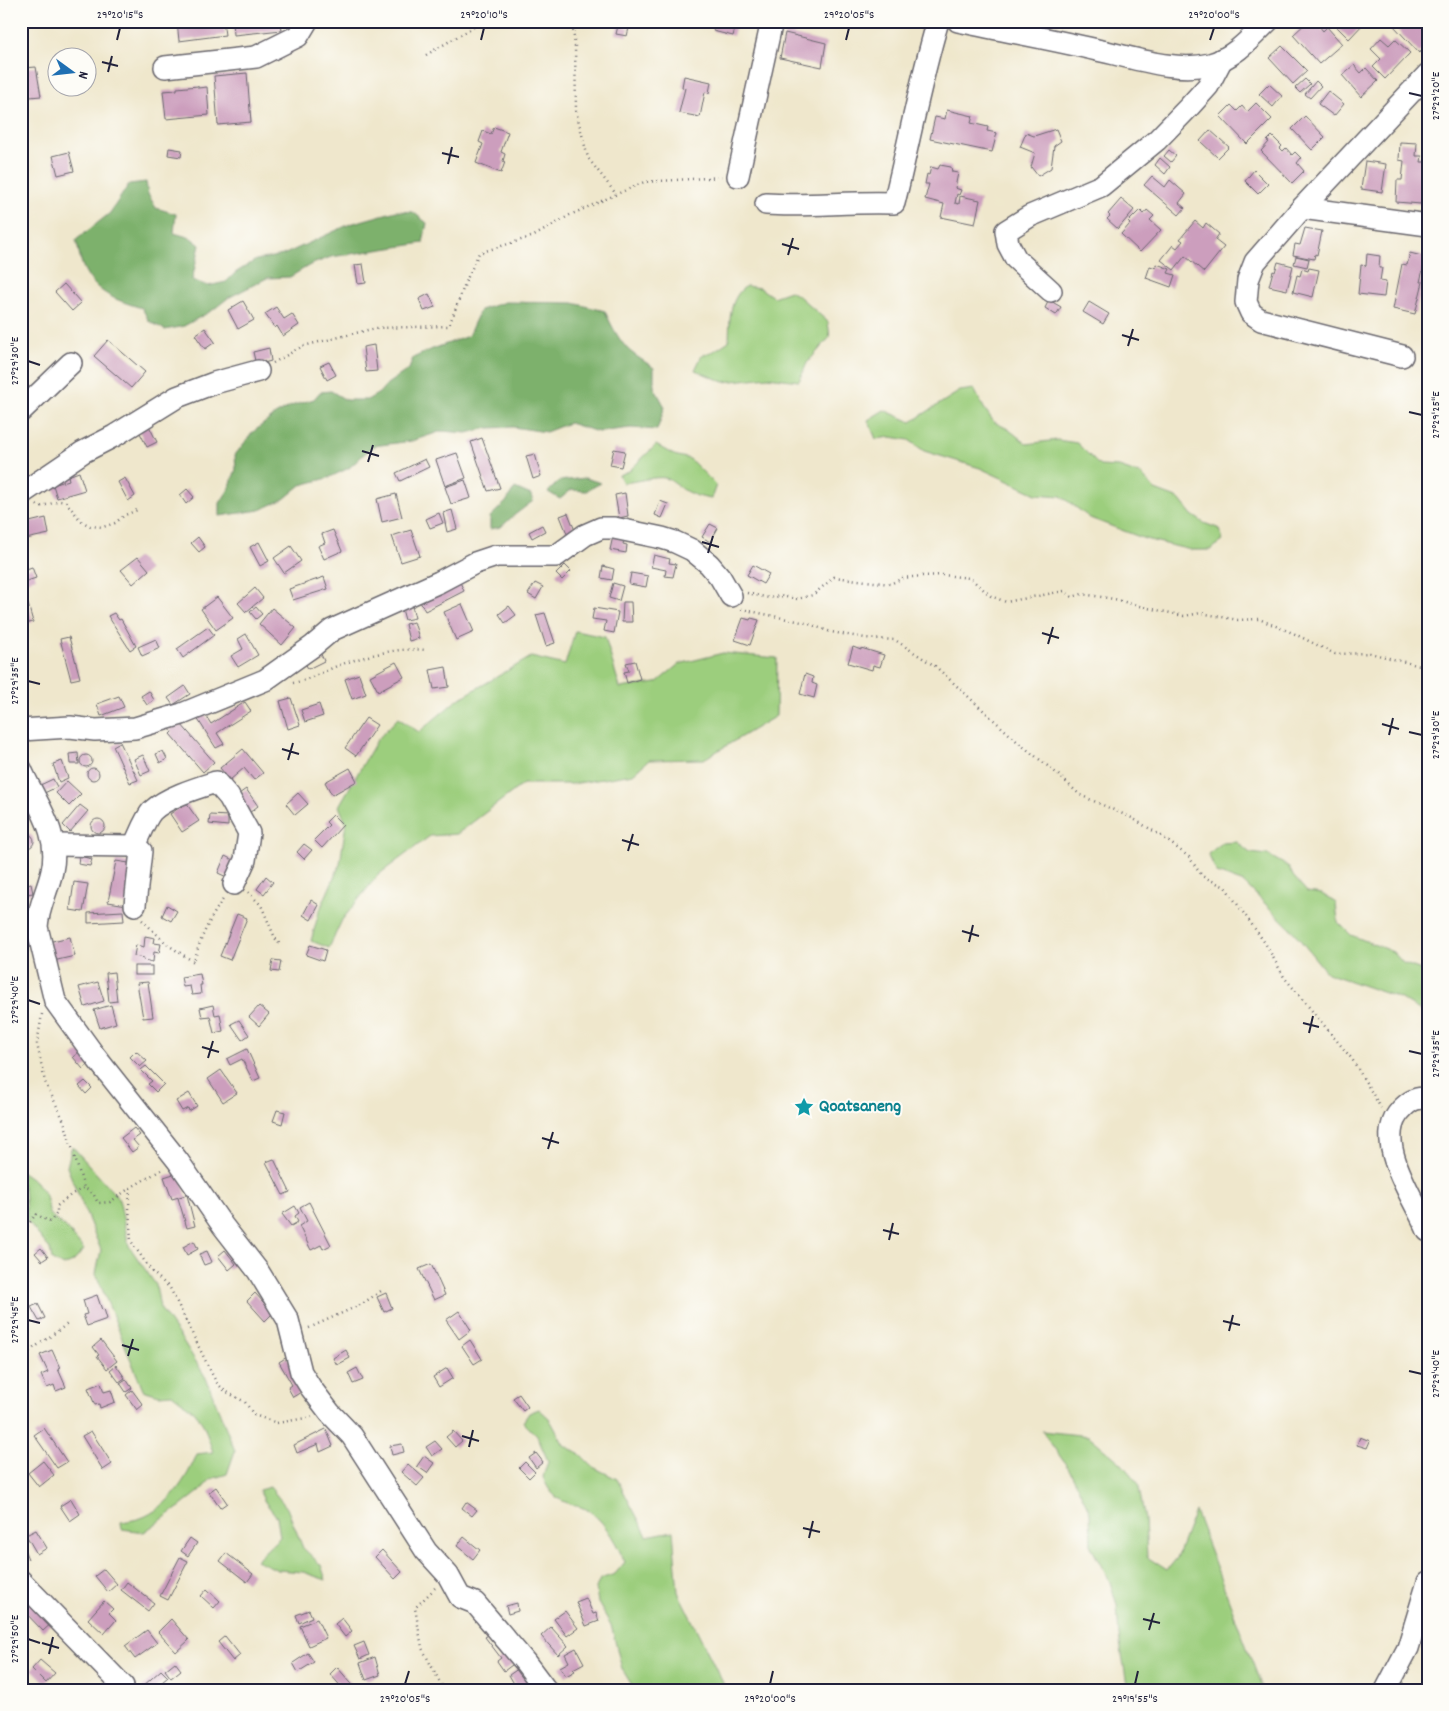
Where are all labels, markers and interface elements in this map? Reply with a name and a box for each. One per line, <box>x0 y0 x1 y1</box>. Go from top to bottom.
text: 29°20'15"S <box>97 7 143 24</box>
text: 29°20'10"S <box>460 7 508 24</box>
text: 29°20'05"S <box>824 7 874 24</box>
text: 29°20'00"S <box>1188 7 1240 24</box>
north arrow <box>48 48 98 98</box>
text: N <box>72 69 93 81</box>
text: 27°29'20"E <box>1428 71 1445 120</box>
text: 27°29'30"E <box>7 336 24 385</box>
text: 27°29'25"E <box>1428 391 1445 439</box>
text: 27°29'35"E <box>7 657 24 705</box>
text: 27°29'30"E <box>1428 710 1445 759</box>
text: 27°29'40"E <box>7 975 24 1024</box>
text: 27°29'35"E <box>1428 1030 1445 1078</box>
place label: Qoatsaneng <box>819 1095 901 1120</box>
place icon: Qoatsaneng <box>793 1096 815 1118</box>
text: 27°29'45"E <box>7 1296 24 1344</box>
text: 27°29'40"E <box>1428 1349 1445 1398</box>
text: 27°29'50"E <box>7 1614 24 1663</box>
text: 29°20'05"S <box>380 1691 430 1708</box>
text: 29°20'00"S <box>744 1691 796 1708</box>
text: 29°19'55"S <box>1112 1691 1158 1708</box>

